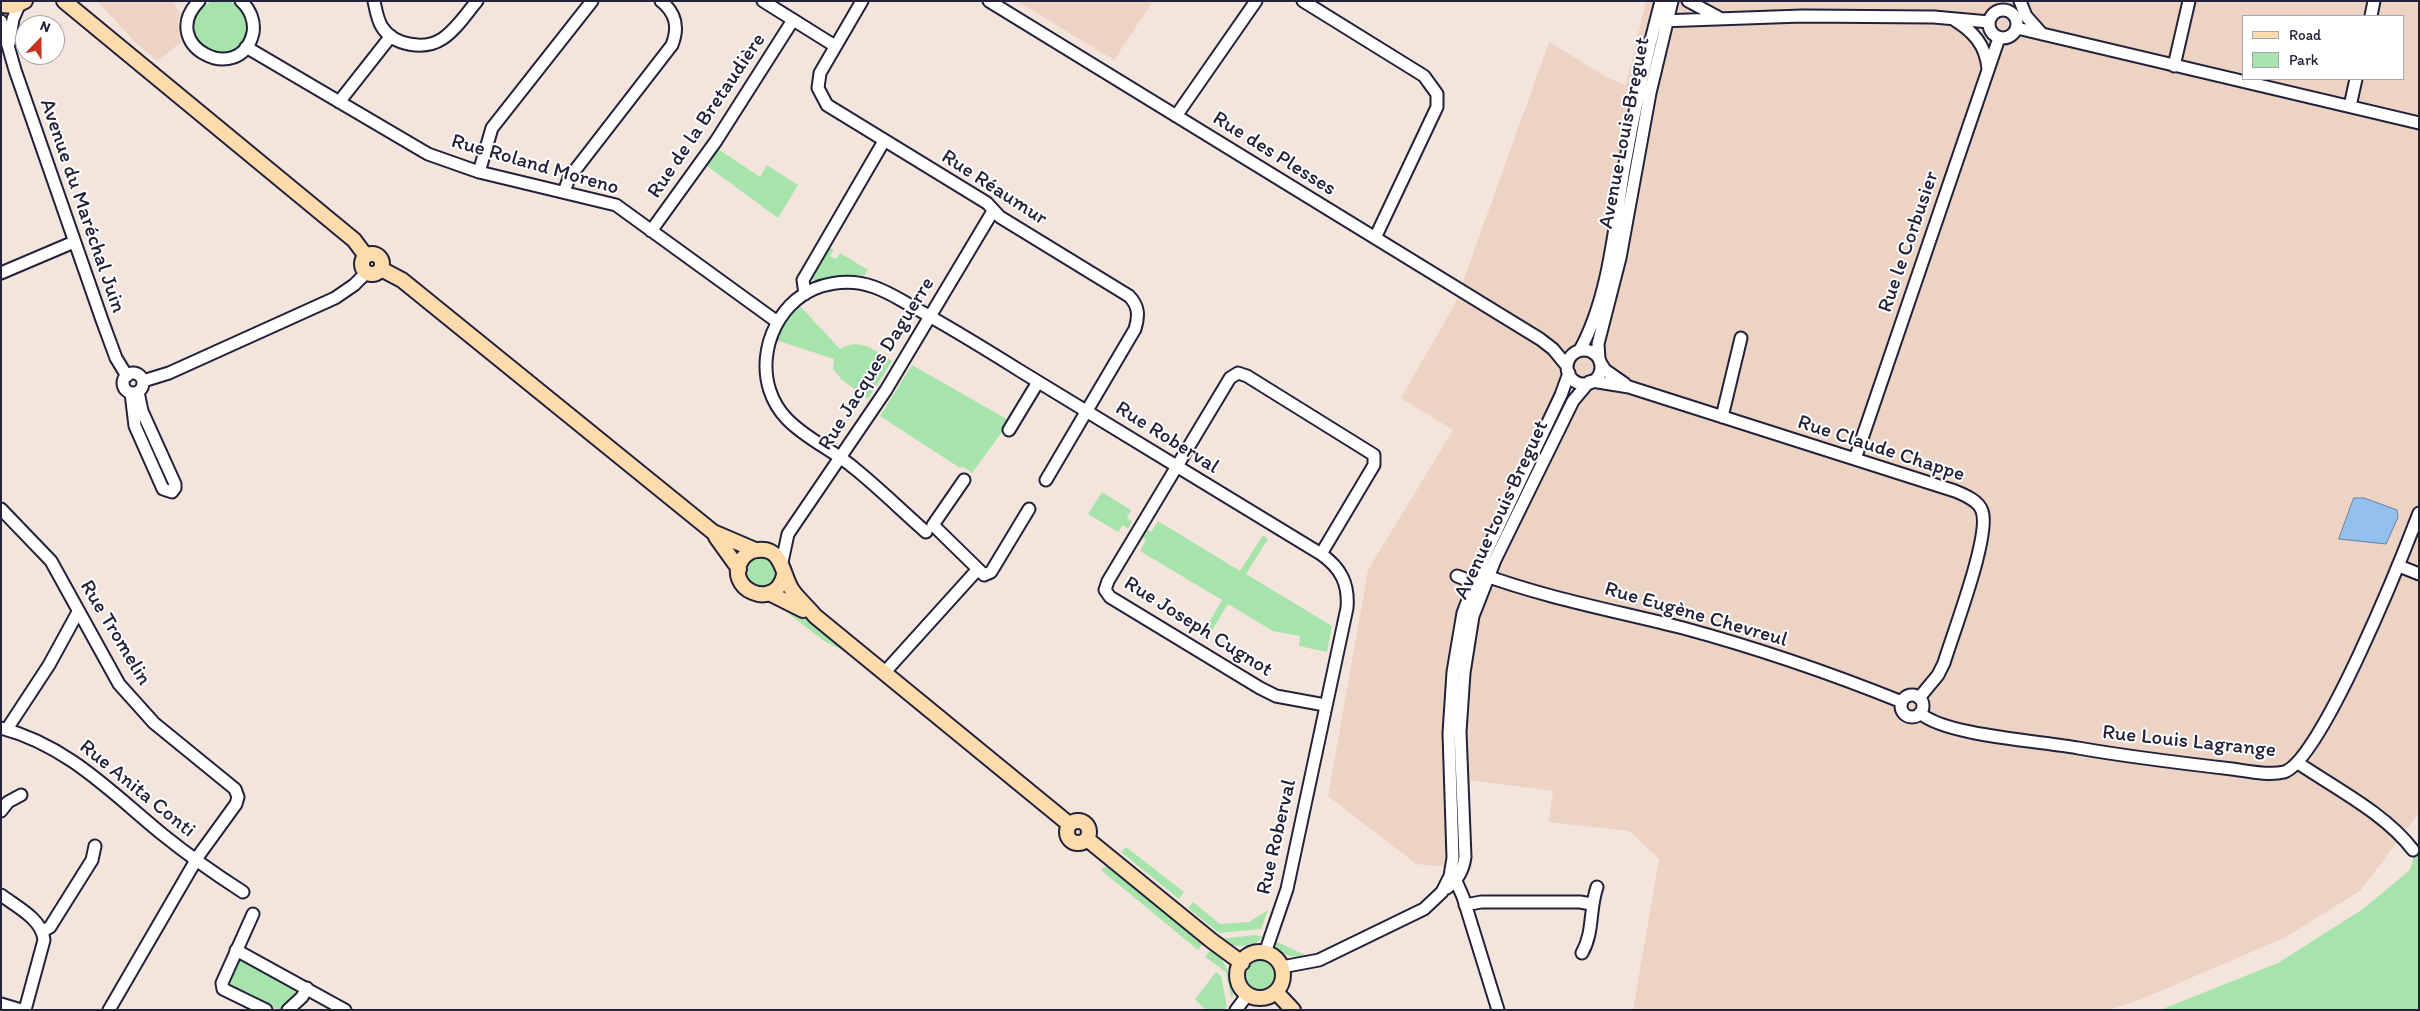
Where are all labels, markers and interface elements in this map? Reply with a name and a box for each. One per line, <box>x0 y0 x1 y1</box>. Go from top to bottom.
north arrow <box>15 15 65 65</box>
legend <box>2242 15 2405 80</box>
text: N <box>38 17 53 36</box>
text: Road <box>2289 26 2321 44</box>
street label: Rue de la Bretaudière <box>642 29 772 203</box>
street label: Avenue Louis Breguet <box>1594 35 1656 231</box>
text: Park <box>2289 51 2319 69</box>
street label: Avenue du Maréchal Juin <box>33 96 131 316</box>
street label: Rue des Plesses <box>1208 106 1340 202</box>
street label: Rue Roland Moreno <box>448 129 622 201</box>
street label: Rue Réaumur <box>936 144 1052 232</box>
street label: Rue le Corbusier <box>1873 168 1945 316</box>
street label: Rue Jacques Daguerre <box>813 273 941 455</box>
street label: Rue Roberval <box>1110 396 1224 480</box>
street label: Rue Claude Chappe <box>1794 410 1968 488</box>
street label: Avenue Louis Breguet <box>1449 416 1555 604</box>
street label: Rue Joseph Cugnot <box>1119 571 1277 683</box>
street label: Rue Tromelin <box>74 576 156 690</box>
street label: Rue Eugène Chevreul <box>1602 577 1790 653</box>
street label: Rue Louis Lagrange <box>2101 720 2277 764</box>
street label: Rue Anita Conti <box>74 735 200 843</box>
street label: Rue Roberval <box>1251 777 1303 897</box>

